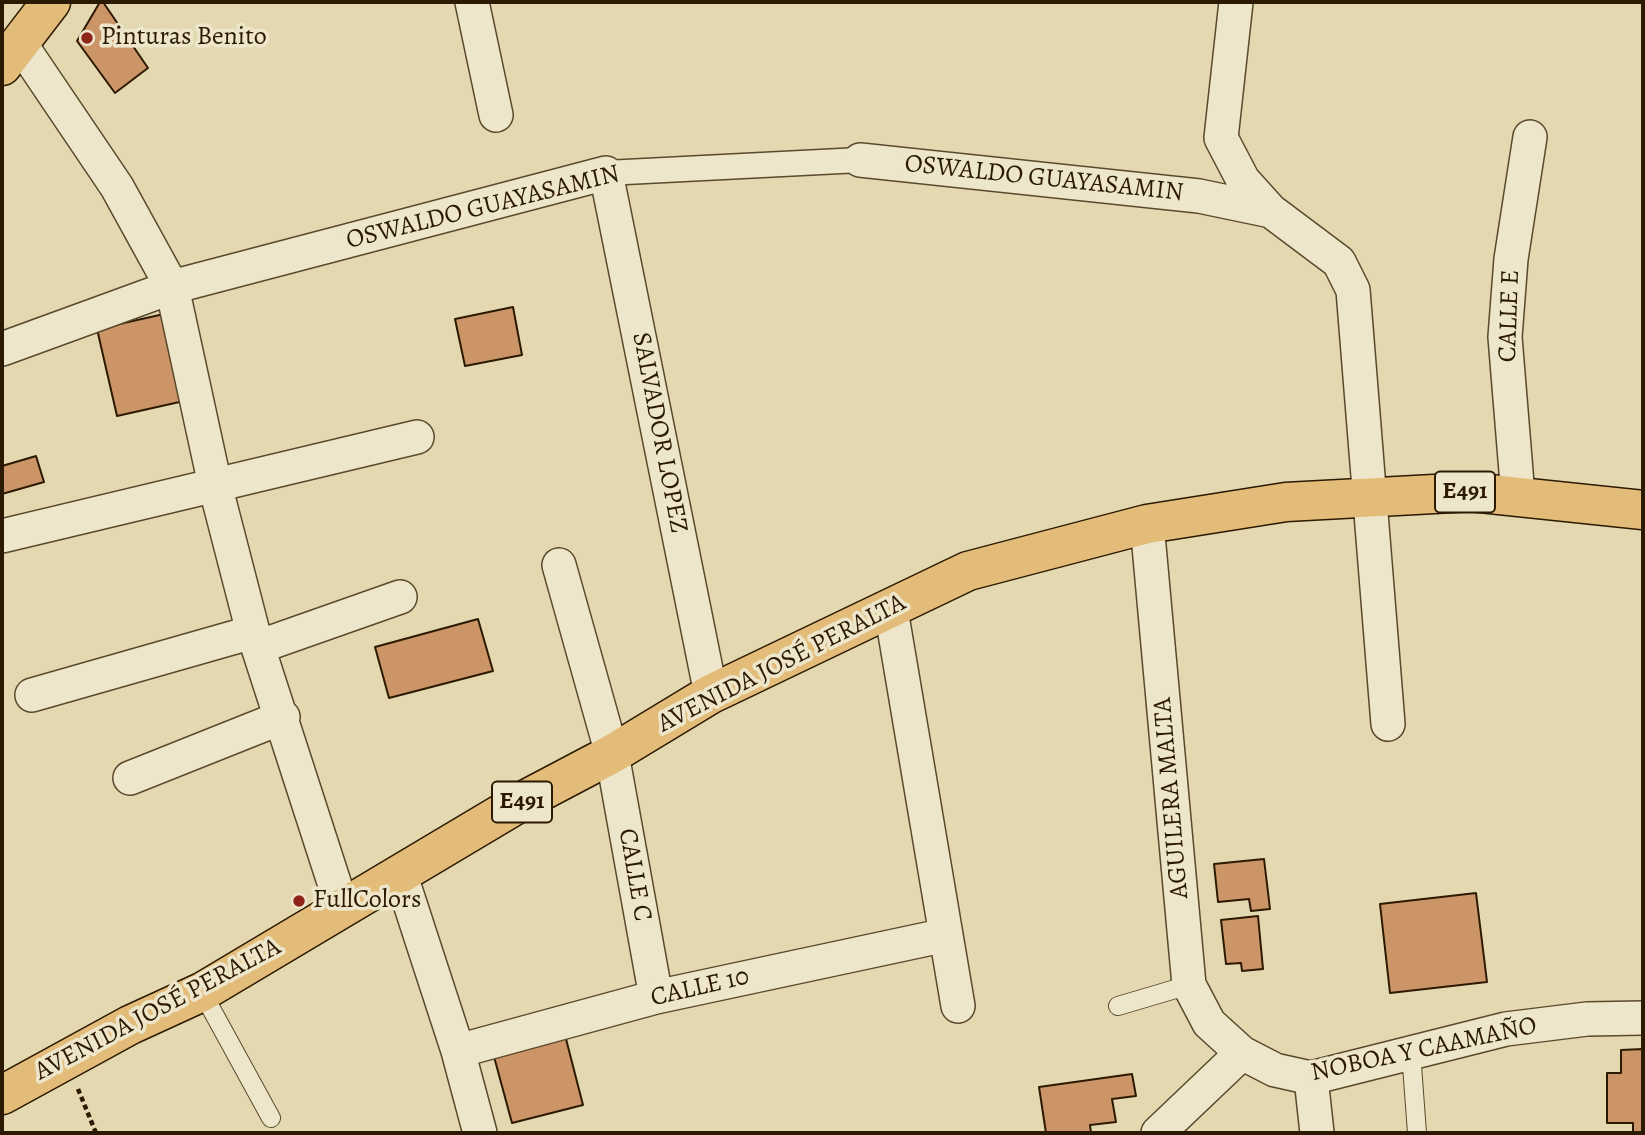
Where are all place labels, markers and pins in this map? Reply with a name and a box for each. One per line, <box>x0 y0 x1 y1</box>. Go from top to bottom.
place label: Pinturas Benito <box>101 22 267 54</box>
marker: Pinturas Benito <box>79 30 95 46</box>
place label: FullColors <box>313 885 421 917</box>
marker: FullColors <box>291 893 307 909</box>

